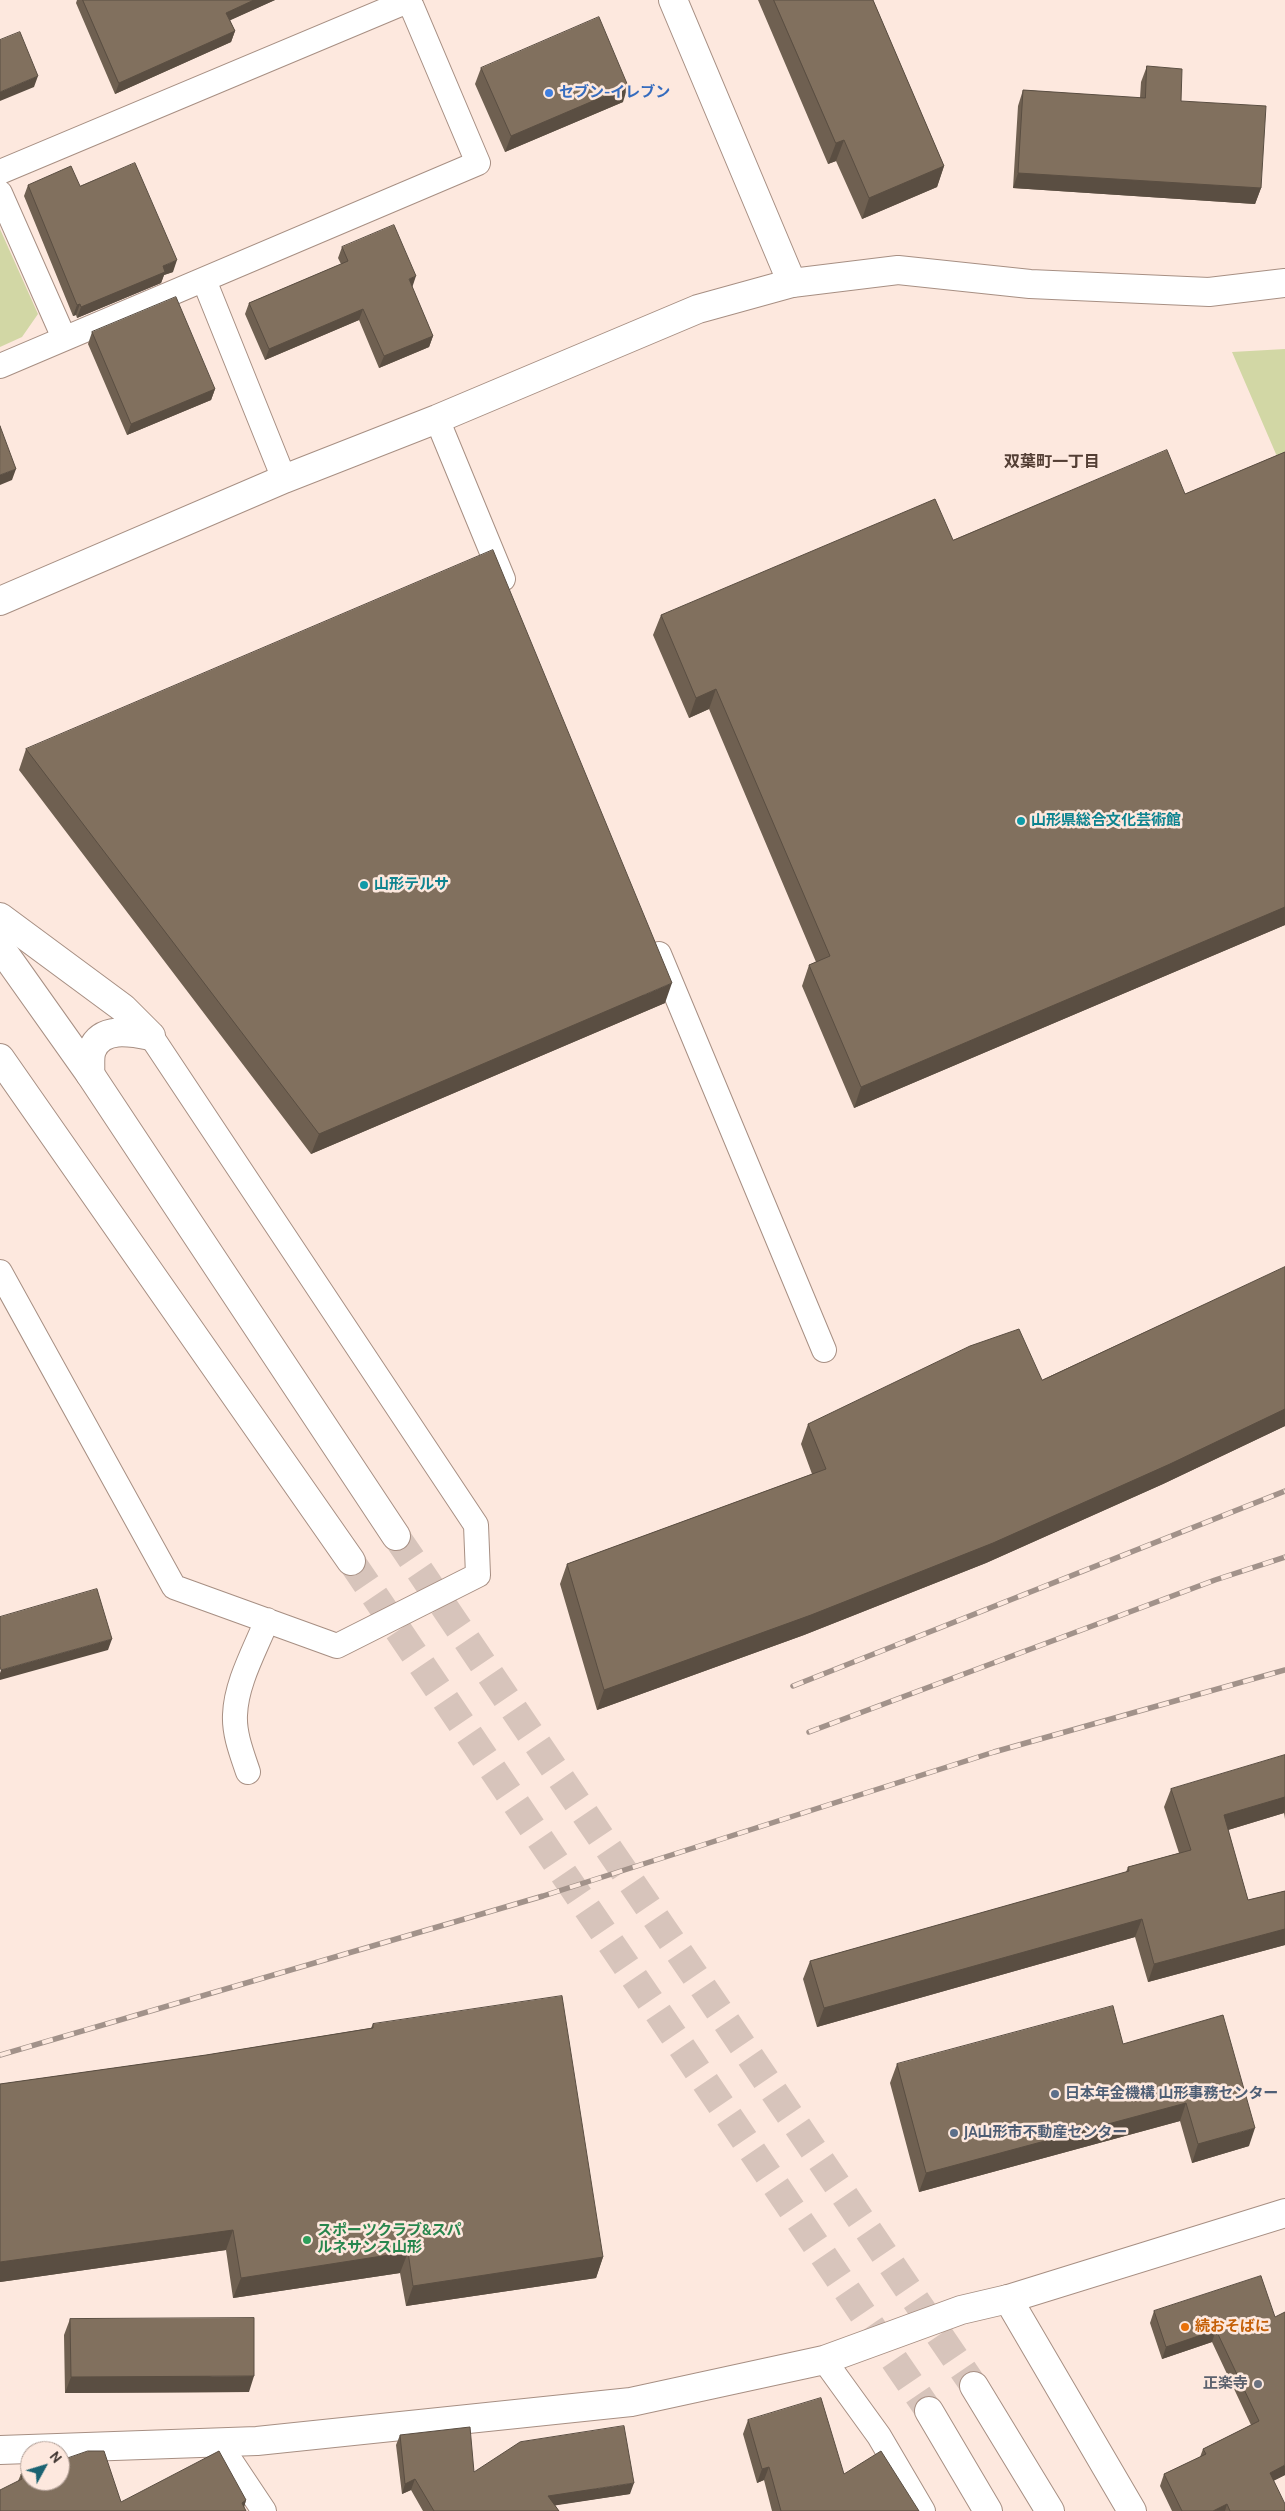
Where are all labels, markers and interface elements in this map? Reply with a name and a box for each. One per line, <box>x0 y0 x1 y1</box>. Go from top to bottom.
place label: セブン-イレブン <box>559 84 670 102</box>
marker: セブン-イレブン <box>543 87 555 99</box>
district label: 双葉町一丁目 <box>1004 452 1100 472</box>
place label: 山形県総合文化芸術館 <box>1031 812 1181 830</box>
marker: 山形県総合文化芸術館 <box>1015 815 1027 827</box>
place label: 山形テルサ <box>374 876 449 894</box>
marker: 山形テルサ <box>358 879 370 891</box>
place label: 日本年金機構 山形事務センター <box>1065 2085 1278 2103</box>
marker: 日本年金機構 山形事務センター <box>1049 2088 1061 2100</box>
place label: JA山形市不動産センター <box>964 2124 1128 2142</box>
marker: JA山形市不動産センター <box>948 2127 960 2139</box>
place label: スポーツクラブ&スパ ルネサンス山形 <box>317 2222 461 2257</box>
marker: スポーツクラブ&スパ ルネサンス山形 <box>301 2234 313 2246</box>
place label: 続おそばに <box>1195 2318 1270 2336</box>
marker: 続おそばに <box>1179 2321 1191 2333</box>
place label: 正楽寺 <box>1203 2375 1248 2393</box>
marker: 正楽寺 <box>1252 2378 1264 2390</box>
north arrow <box>20 2441 70 2491</box>
text: N <box>46 2448 66 2467</box>

